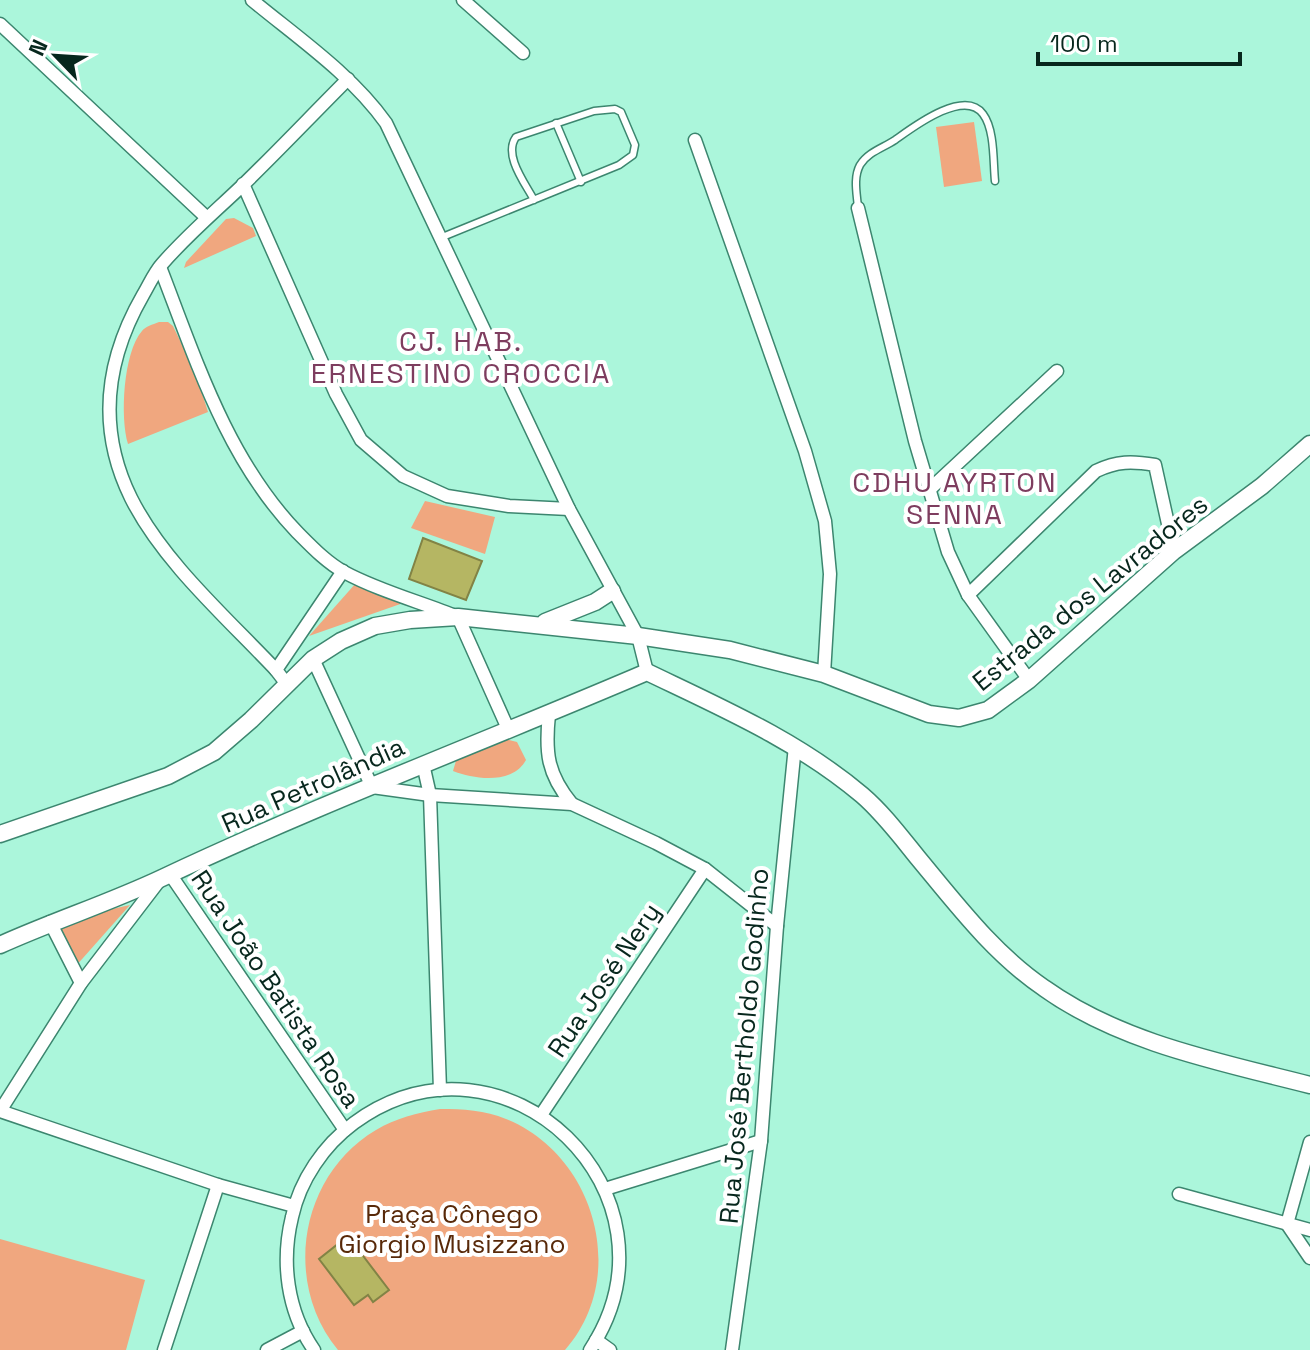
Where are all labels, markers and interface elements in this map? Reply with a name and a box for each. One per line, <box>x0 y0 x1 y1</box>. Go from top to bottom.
north arrow <box>16 16 96 96</box>
scale bar <box>1038 16 1240 66</box>
text: 100 m <box>1050 28 1118 59</box>
text: N <box>22 35 54 60</box>
district label: CJ. HAB. ERNESTINO CROCCIA <box>311 323 611 391</box>
district label: CDHU AYRTON SENNA <box>852 464 1058 532</box>
street label: Estrada dos Lavradores <box>965 488 1215 698</box>
street label: Rua Petrolândia <box>216 729 410 841</box>
street label: Rua João Batista Rosa <box>184 864 368 1114</box>
street label: Rua José Bertholdo Godinho <box>712 867 776 1225</box>
street label: Rua José Nery <box>540 896 668 1064</box>
park label: Praça Cônego Giorgio Musizzano <box>338 1197 566 1261</box>

